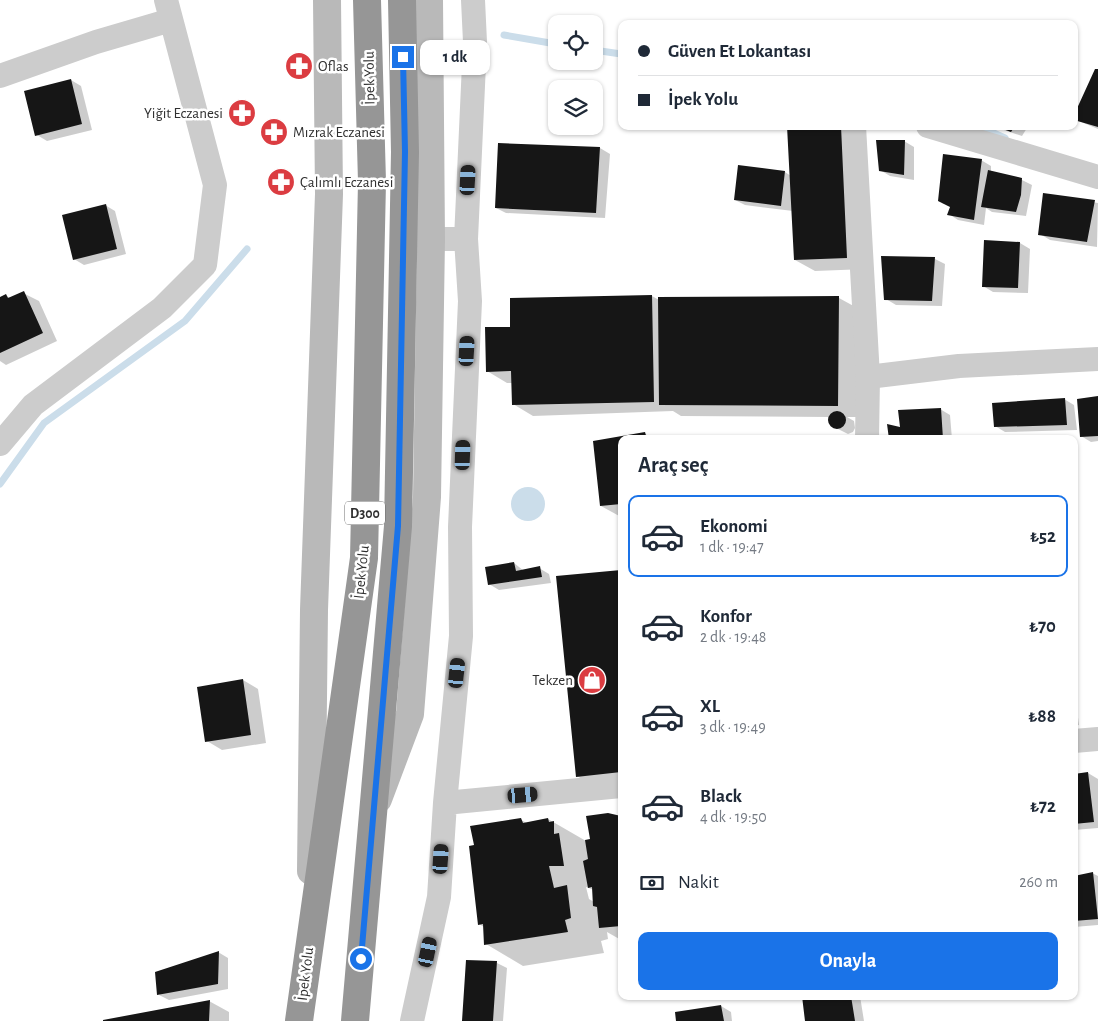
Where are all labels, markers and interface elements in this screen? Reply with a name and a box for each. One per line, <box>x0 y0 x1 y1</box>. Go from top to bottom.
map controls <box>548 15 603 135</box>
button: locate <box>548 15 603 70</box>
callout: 1 dk <box>420 40 490 74</box>
text: Güven Et Lokantası <box>668 42 811 61</box>
route end <box>392 46 414 68</box>
text: 1 dk <box>443 49 467 65</box>
pharmacy icon: Oflas <box>284 51 314 81</box>
street label: İpek Yolu <box>360 51 377 105</box>
place label: Oflas <box>318 59 349 74</box>
button: layers <box>548 80 603 135</box>
text: İpek Yolu <box>668 90 738 109</box>
pharmacy icon: Yiğit Eczanesi <box>227 98 257 128</box>
place label: Yiğit Eczanesi <box>144 106 223 121</box>
pharmacy icon: Mızrak Eczanesi <box>259 117 289 147</box>
place label: Mızrak Eczanesi <box>293 125 385 140</box>
car <box>459 165 476 195</box>
pharmacy icon: Çalımlı Eczanesi <box>266 167 296 197</box>
place label: Çalımlı Eczanesi <box>300 175 393 190</box>
car <box>458 336 475 366</box>
car <box>454 440 471 470</box>
text: Araç seç <box>638 454 708 476</box>
road number: D300 <box>345 502 385 524</box>
icon: car <box>640 514 685 559</box>
text: Ekonomi <box>700 517 768 536</box>
text: ₺52 <box>1030 527 1056 546</box>
text: 1 dk · 19:47 <box>700 539 764 555</box>
street label: İpek Yolu <box>349 544 372 599</box>
icon: car <box>640 604 685 649</box>
text: Konfor <box>700 607 752 626</box>
text: ₺70 <box>1029 617 1056 636</box>
text: 2 dk · 19:48 <box>700 629 766 645</box>
car <box>447 657 466 689</box>
shop icon: Tekzen <box>577 665 607 695</box>
place label: Tekzen <box>532 673 573 688</box>
icon: car <box>640 694 685 739</box>
text: XL <box>700 697 720 716</box>
text: ₺88 <box>1028 707 1056 726</box>
text: 3 dk · 19:49 <box>700 719 766 735</box>
icon: car <box>640 784 685 829</box>
car <box>507 786 538 804</box>
text: Black <box>700 787 742 806</box>
text: ₺72 <box>1030 797 1056 816</box>
text: 4 dk · 19:50 <box>700 809 767 825</box>
car <box>432 844 449 874</box>
icon: cash <box>638 869 666 897</box>
text: Nakit <box>678 873 719 892</box>
text: 260 m <box>1019 874 1058 890</box>
button: Onayla <box>638 932 1058 990</box>
car <box>417 936 438 968</box>
street label: İpek Yolu <box>293 946 316 1002</box>
route start <box>350 948 372 970</box>

